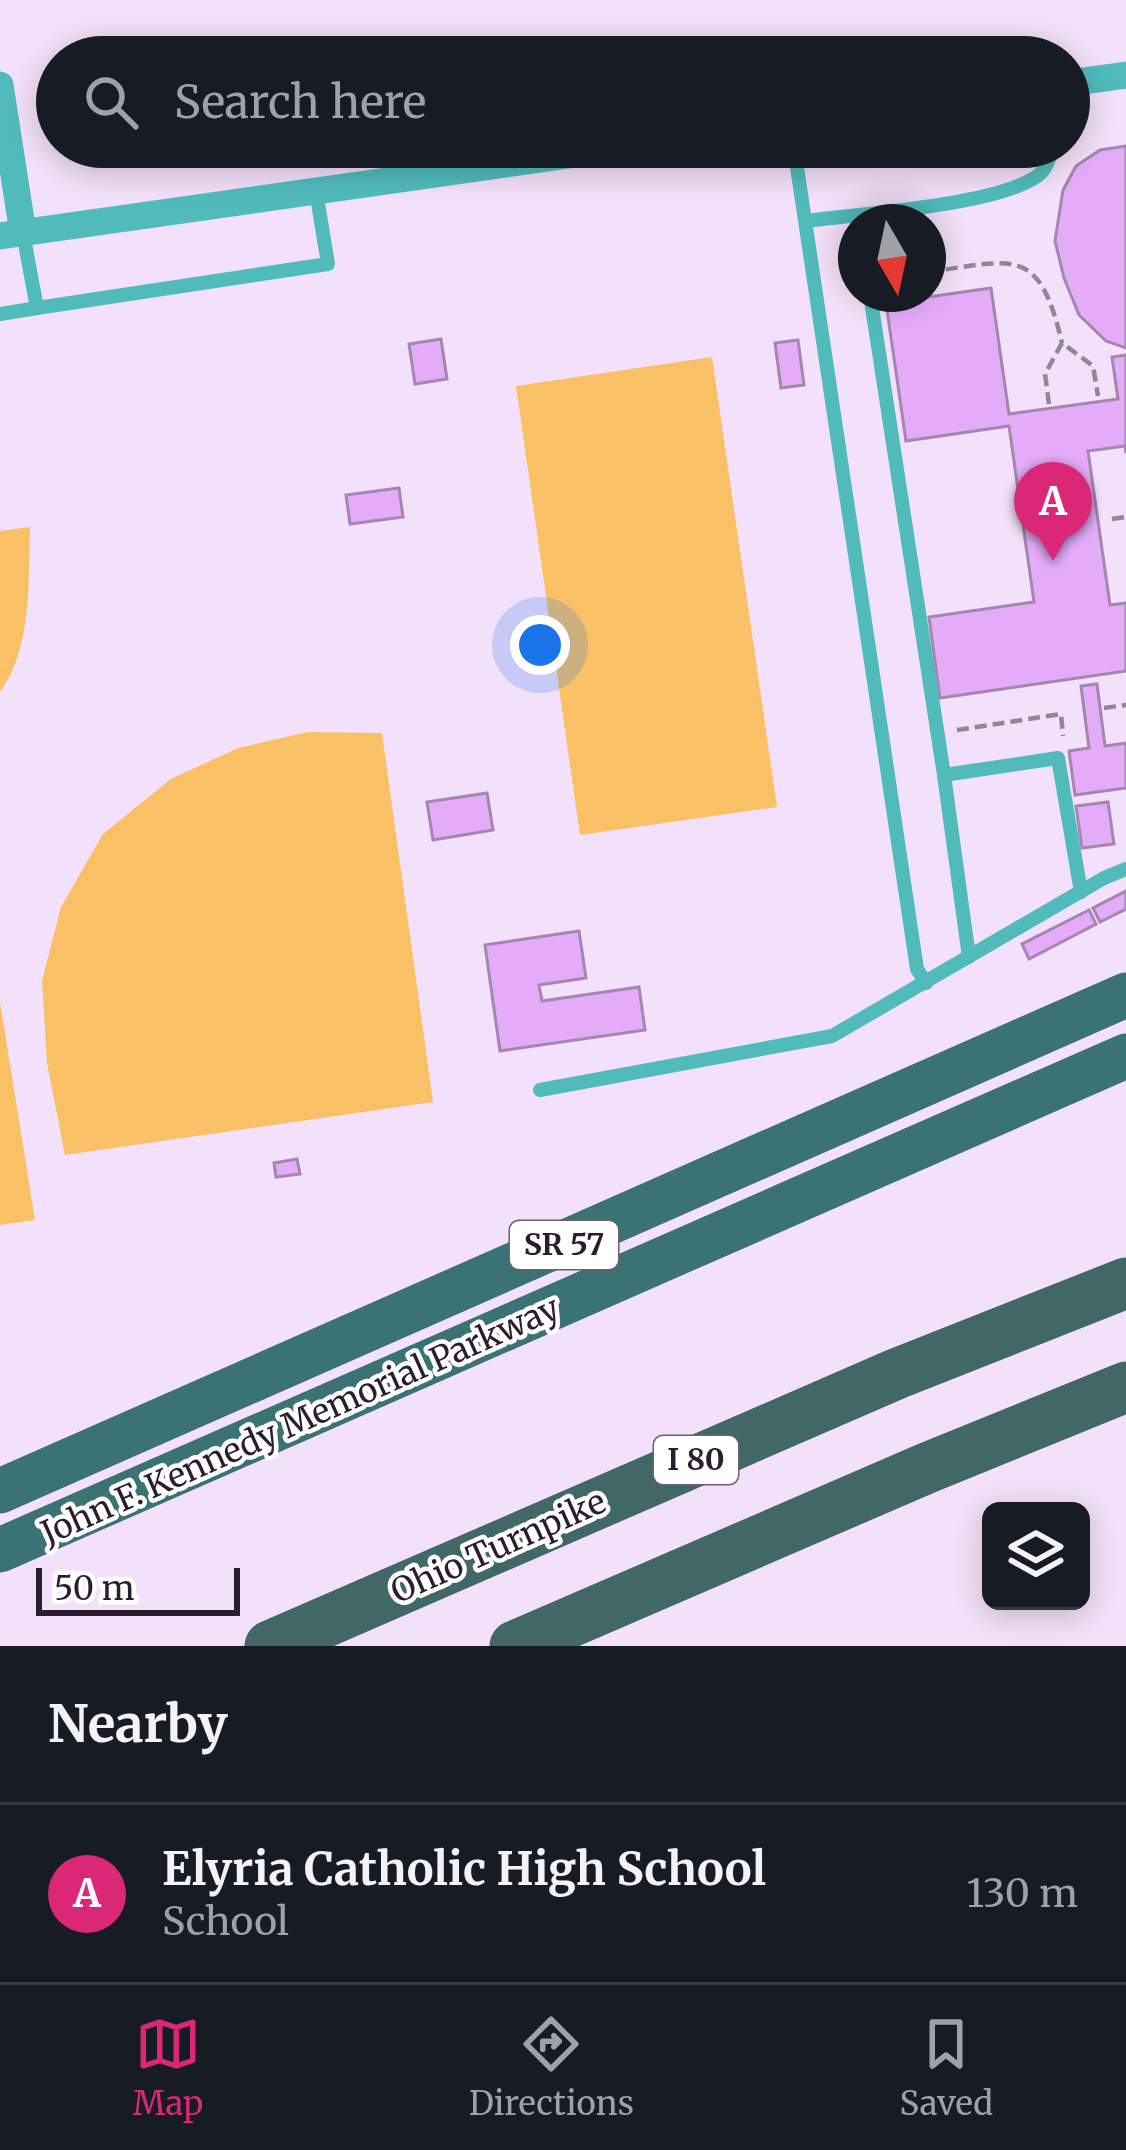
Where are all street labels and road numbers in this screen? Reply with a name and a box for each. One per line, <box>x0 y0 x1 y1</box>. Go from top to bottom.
road number: SR 57 <box>510 1221 618 1269</box>
street label: John F. Kennedy Memorial Parkway <box>34 1287 566 1554</box>
road number: I 80 <box>654 1436 738 1484</box>
street label: Ohio Turnpike <box>385 1481 612 1612</box>

